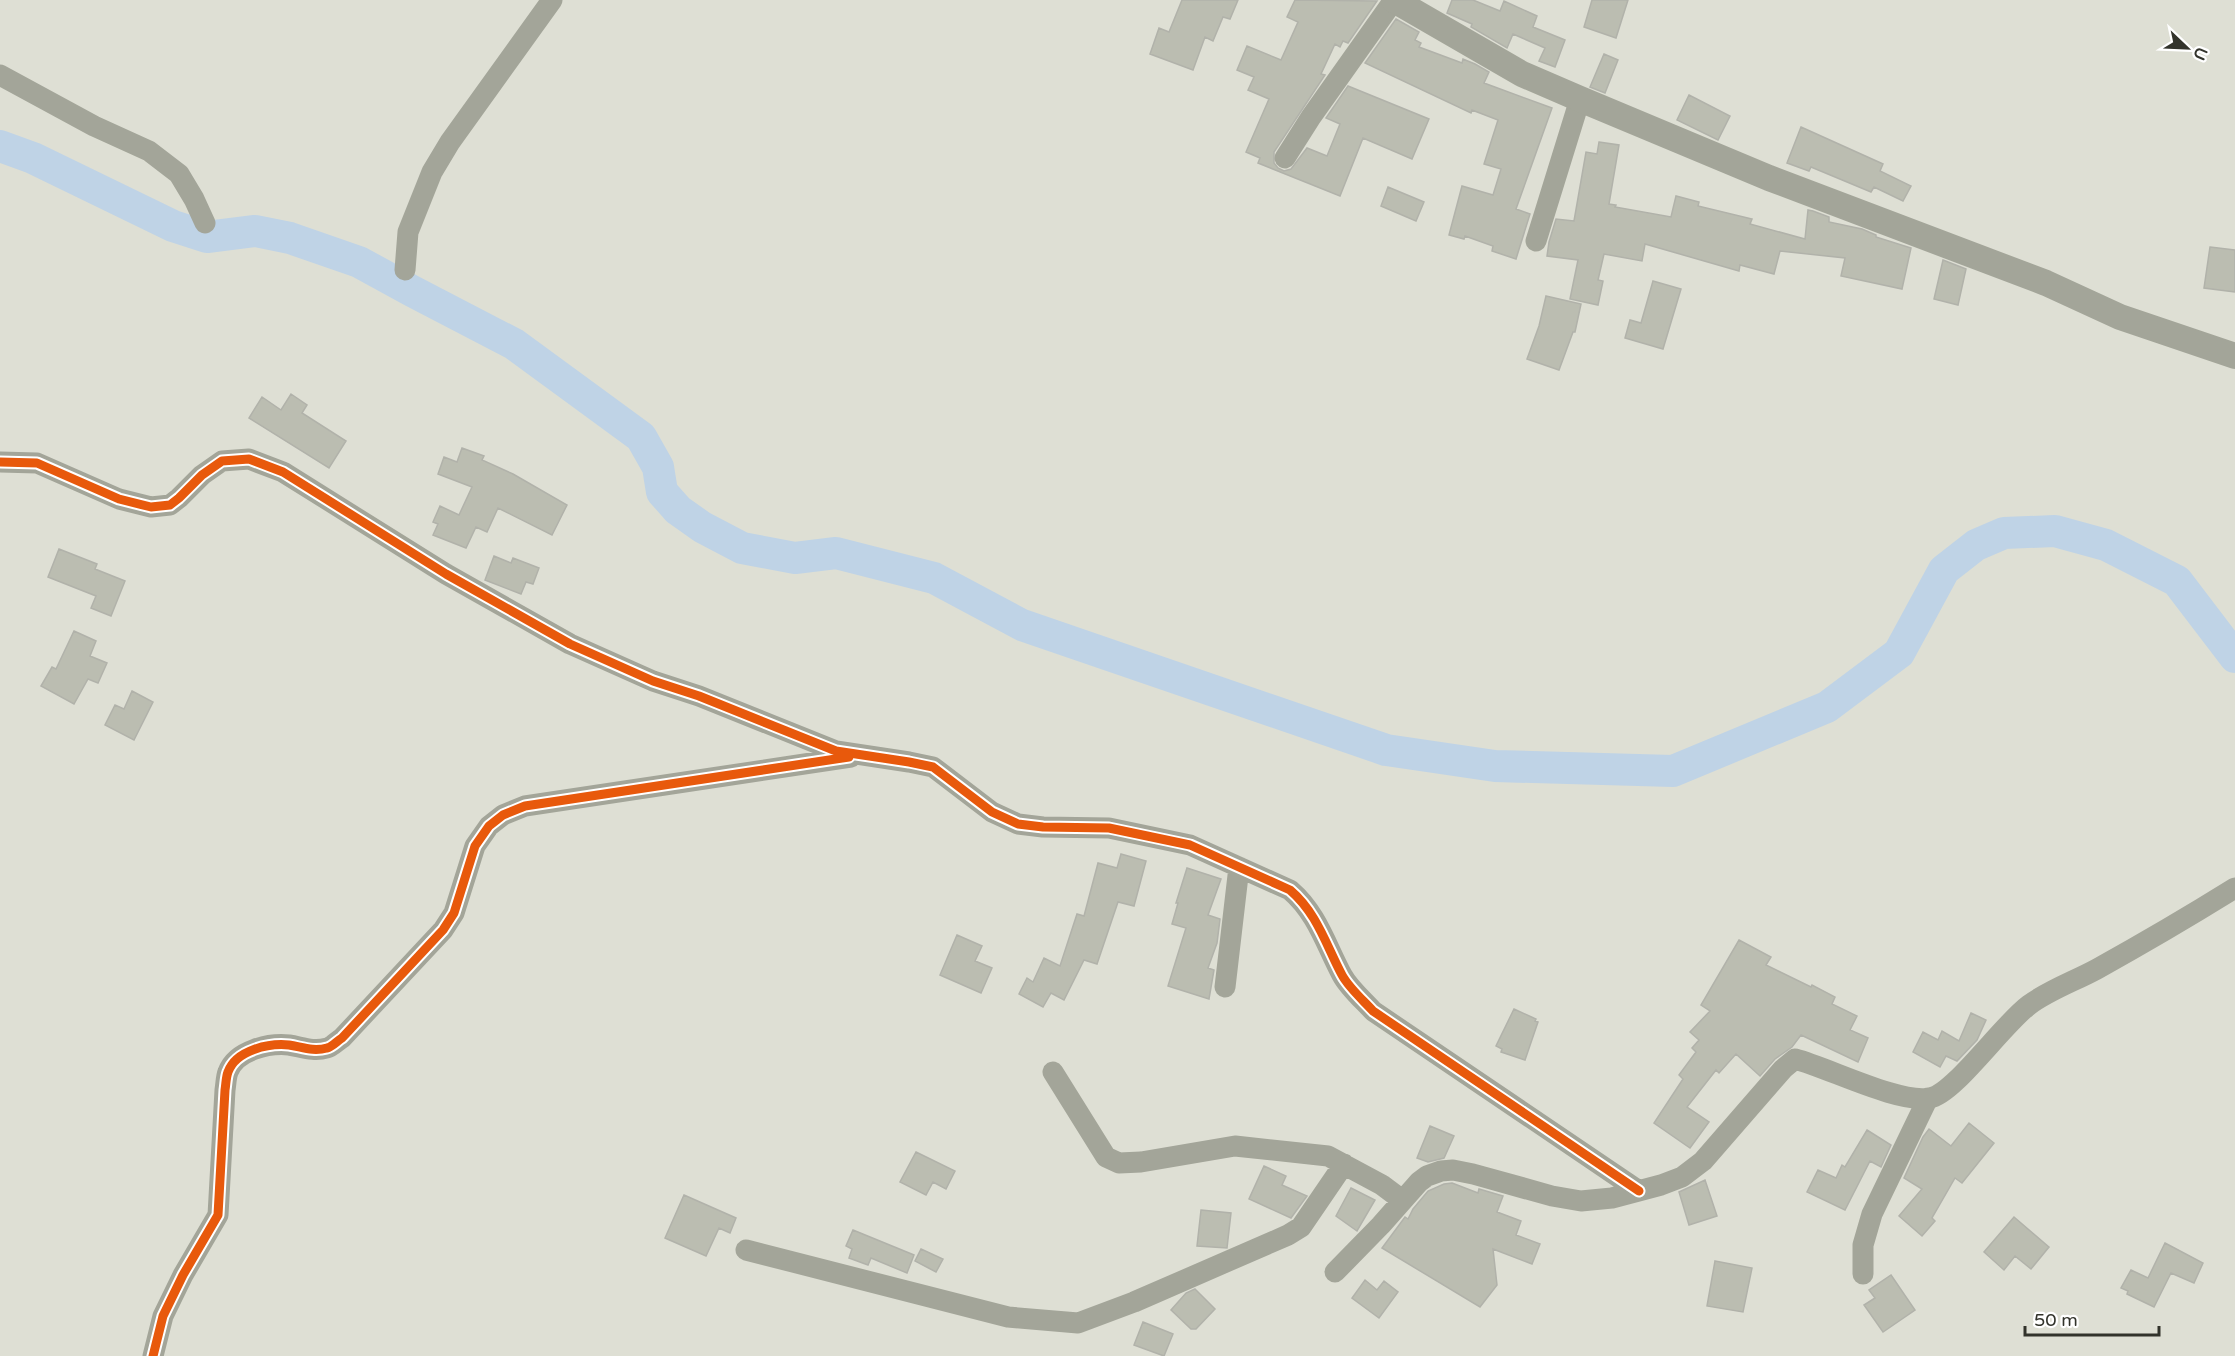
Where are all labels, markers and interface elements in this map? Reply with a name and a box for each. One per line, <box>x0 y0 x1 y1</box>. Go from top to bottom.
north arrow <box>2157 18 2217 78</box>
text: U <box>2188 44 2211 63</box>
scale bar <box>2025 1299 2158 1337</box>
text: 50 m <box>2034 1309 2078 1331</box>

